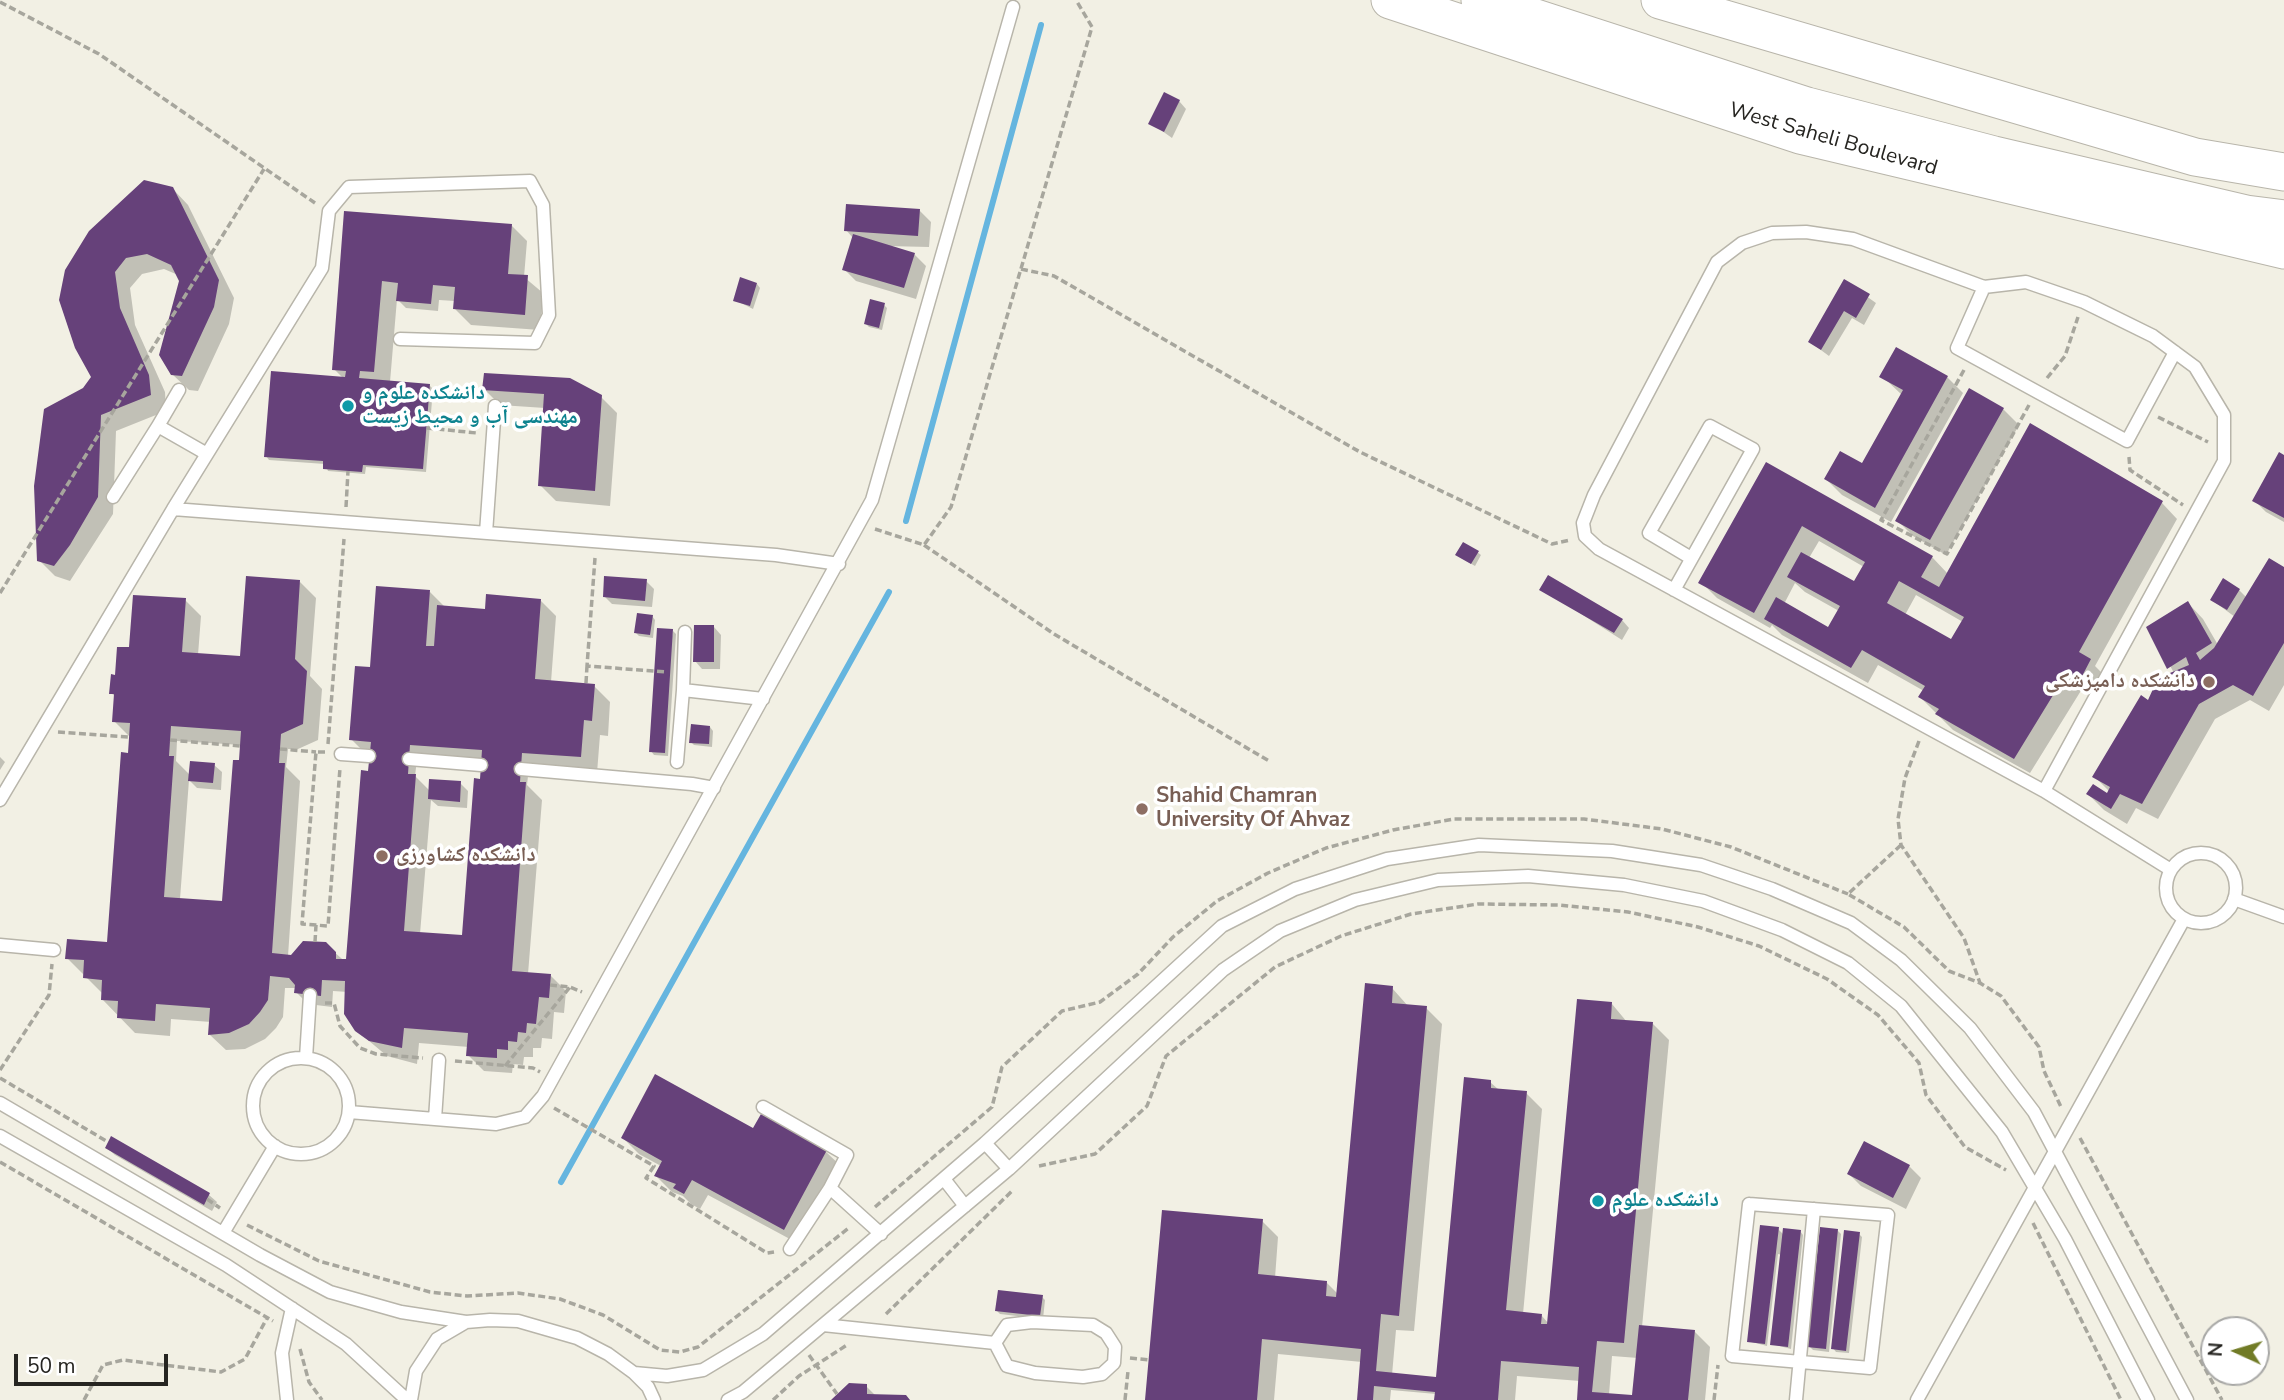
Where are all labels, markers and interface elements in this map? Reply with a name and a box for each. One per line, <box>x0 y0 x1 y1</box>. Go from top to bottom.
street label: West Saheli Boulevard <box>1726 98 1940 182</box>
place label: دانشکده علوم و مهندسی آب و محیط زیست <box>362 381 578 431</box>
marker: دانشکده علوم و مهندسی آب و محیط زیست <box>340 398 356 414</box>
place label: دانشکده دامپزشکی <box>2045 669 2195 695</box>
marker: دانشکده دامپزشکی <box>2201 674 2217 690</box>
place label: Shahid Chamran University Of Ahvaz <box>1156 784 1350 834</box>
marker: Shahid Chamran University Of Ahvaz <box>1134 801 1150 817</box>
place label: دانشکده کشاورزی <box>396 843 536 869</box>
marker: دانشکده کشاورزی <box>374 848 390 864</box>
place label: دانشکده علوم <box>1612 1188 1719 1214</box>
marker: دانشکده علوم <box>1590 1193 1606 1209</box>
north arrow <box>2200 1316 2270 1386</box>
scale bar <box>18 1340 172 1384</box>
text: N <box>2203 1342 2230 1358</box>
text: 50 m <box>27 1352 76 1380</box>

